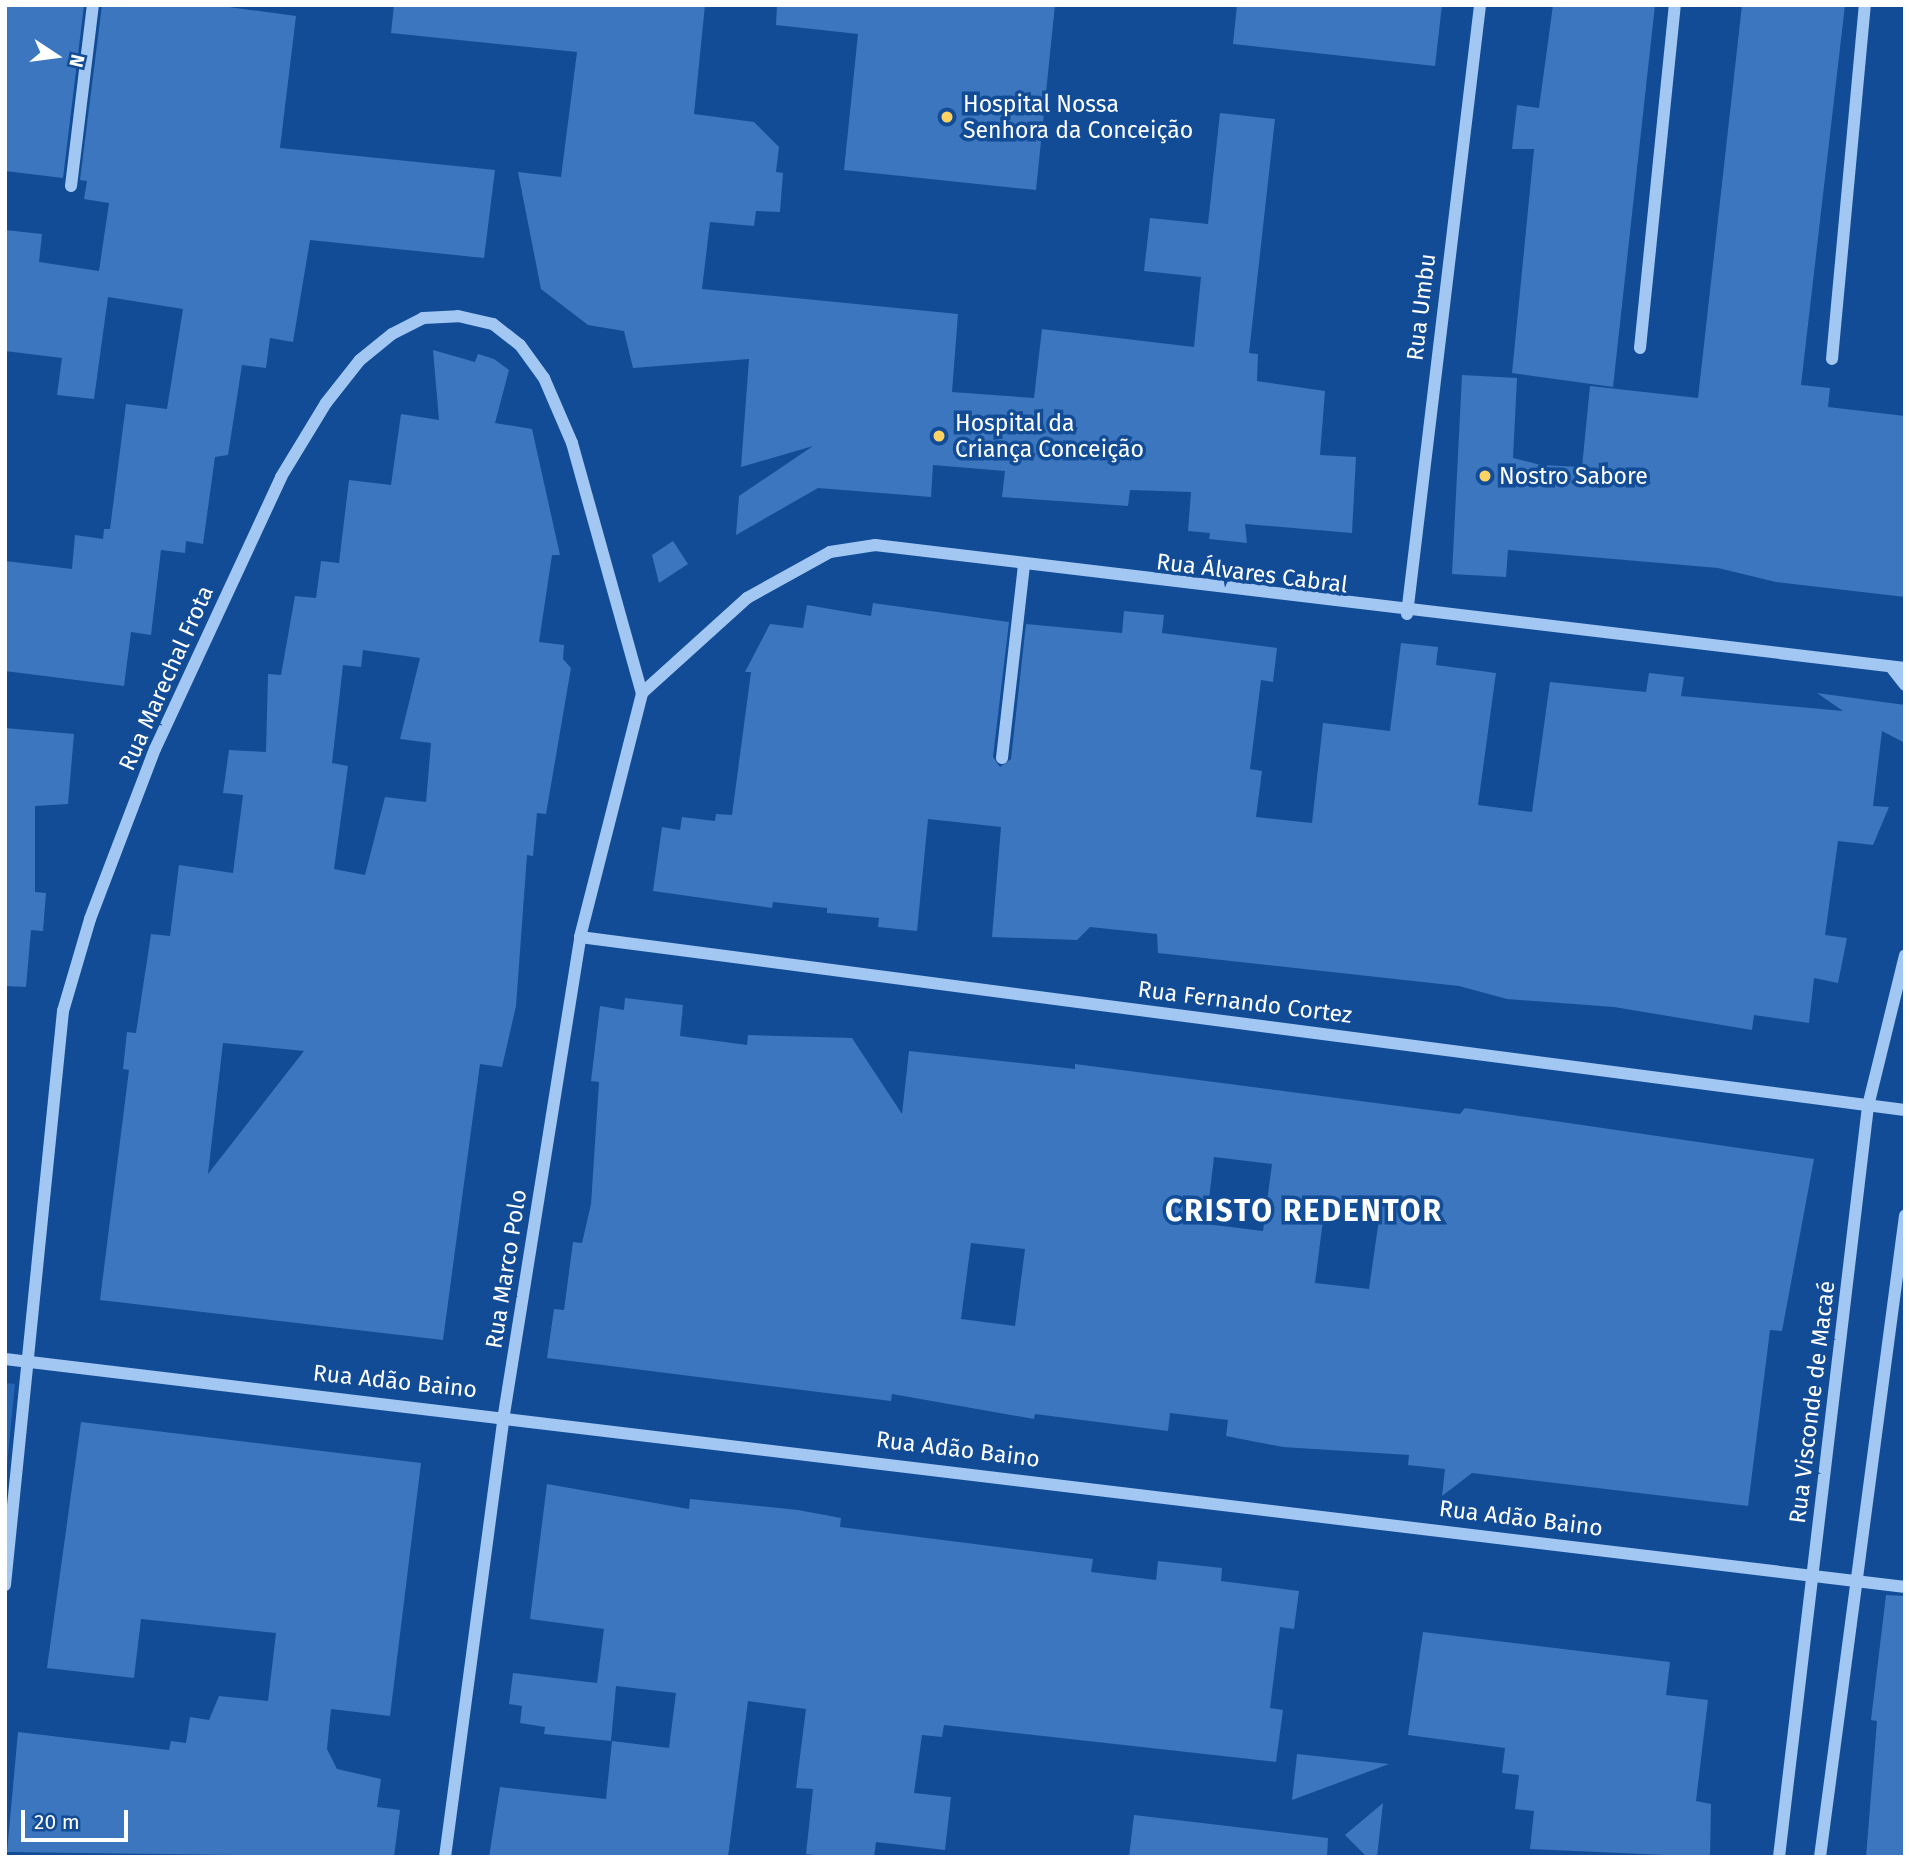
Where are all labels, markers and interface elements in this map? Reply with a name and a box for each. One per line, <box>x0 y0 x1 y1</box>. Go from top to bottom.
north arrow <box>21 21 91 91</box>
text: N <box>64 52 90 70</box>
place label: Hospital Nossa Senhora da Conceição <box>963 90 1193 144</box>
marker: Hospital Nossa Senhora da Conceição <box>937 107 957 127</box>
street label: Rua Umbu <box>1401 252 1441 362</box>
place label: Hospital da Criança Conceição <box>955 409 1144 463</box>
marker: Hospital da Criança Conceição <box>929 426 949 446</box>
place label: Nostro Sabore <box>1499 462 1648 490</box>
marker: Nostro Sabore <box>1477 468 1493 484</box>
street label: Rua Álvares Cabral <box>1155 548 1349 598</box>
street label: Rua Marechal Frota <box>113 581 219 775</box>
street label: Rua Fernando Cortez <box>1136 975 1354 1029</box>
street label: Rua Marco Polo <box>480 1187 532 1351</box>
district label: CRISTO REDENTOR <box>1167 1193 1441 1229</box>
street label: Rua Visconde de Macaé <box>1783 1279 1841 1525</box>
street label: Rua Adão Baino <box>312 1359 478 1403</box>
street label: Rua Adão Baino <box>875 1425 1041 1473</box>
street label: Rua Adão Baino <box>1438 1494 1604 1542</box>
scale bar <box>24 1796 131 1840</box>
text: 20 m <box>34 1809 80 1835</box>

